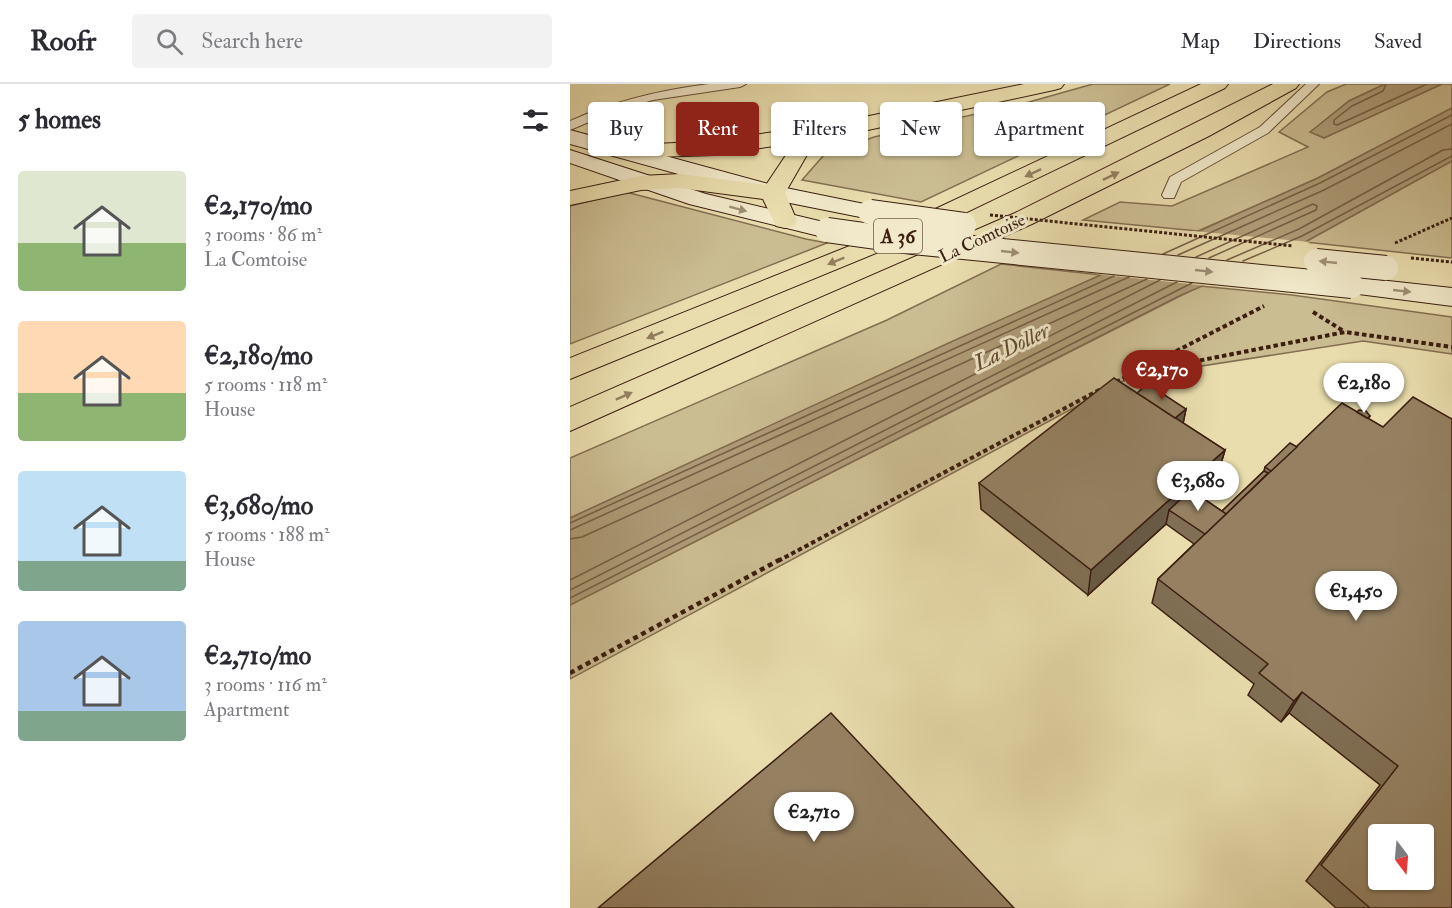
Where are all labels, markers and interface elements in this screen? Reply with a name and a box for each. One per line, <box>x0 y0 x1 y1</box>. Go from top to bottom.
search box <box>132 14 552 68</box>
text: Roofr <box>30 24 96 59</box>
icon: search <box>153 25 186 58</box>
text: Search here <box>201 27 303 55</box>
text: Map <box>1180 28 1220 55</box>
text: Directions <box>1253 28 1341 55</box>
text: Saved <box>1374 28 1422 55</box>
chip: Buy <box>588 102 664 156</box>
chip: Rent <box>676 102 759 156</box>
chip: Filters <box>771 102 868 156</box>
chip: New <box>880 102 962 156</box>
chip: Apartment <box>974 102 1105 156</box>
text: 5 homes <box>18 104 101 136</box>
icon: filters <box>519 104 552 137</box>
one-way arrow <box>1025 169 1042 178</box>
one-way arrow <box>1102 171 1119 181</box>
text: €2,170/mo <box>204 190 312 222</box>
icon: home <box>66 195 138 267</box>
one-way arrow <box>729 205 747 214</box>
street label: La Comtoise <box>935 208 1030 268</box>
road number: A 36 <box>874 219 922 253</box>
text: 3 rooms · 86 m² <box>204 222 322 247</box>
text: La Comtoise <box>204 247 307 272</box>
one-way arrow <box>1001 247 1020 257</box>
one-way arrow <box>827 257 845 266</box>
one-way arrow <box>1319 257 1338 267</box>
one-way arrow <box>1195 266 1214 276</box>
one-way arrow <box>1393 287 1412 296</box>
water label: La Doller <box>968 316 1056 378</box>
one-way arrow <box>646 330 664 340</box>
text: €2,180/mo <box>204 340 313 372</box>
icon: home <box>66 345 138 417</box>
pin: €2,170 <box>1113 350 1211 401</box>
text: €2,170 <box>1135 357 1189 382</box>
pin: €2,180 <box>1315 363 1413 414</box>
text: €2,180 <box>1337 370 1391 395</box>
text: 5 rooms · 118 m² <box>204 372 327 397</box>
one-way arrow <box>615 391 633 401</box>
text: House <box>204 397 255 422</box>
pin: €3,680 <box>1149 461 1247 512</box>
text: €3,680 <box>1171 468 1225 493</box>
text: €3,680/mo <box>204 490 313 522</box>
icon: home <box>66 495 138 567</box>
text: 5 rooms · 188 m² <box>204 522 330 547</box>
text: House <box>204 547 255 572</box>
pin: €1,450 <box>1307 571 1405 622</box>
text: €1,450 <box>1329 578 1383 603</box>
text: €2,710/mo <box>204 640 311 672</box>
icon: home <box>66 645 138 717</box>
text: 3 rooms · 116 m² <box>204 672 327 697</box>
text: Apartment <box>204 697 289 722</box>
pin: €2,710 <box>765 792 863 843</box>
text: €2,710 <box>788 799 840 824</box>
north arrow <box>1368 824 1434 890</box>
map controls <box>1368 824 1434 890</box>

